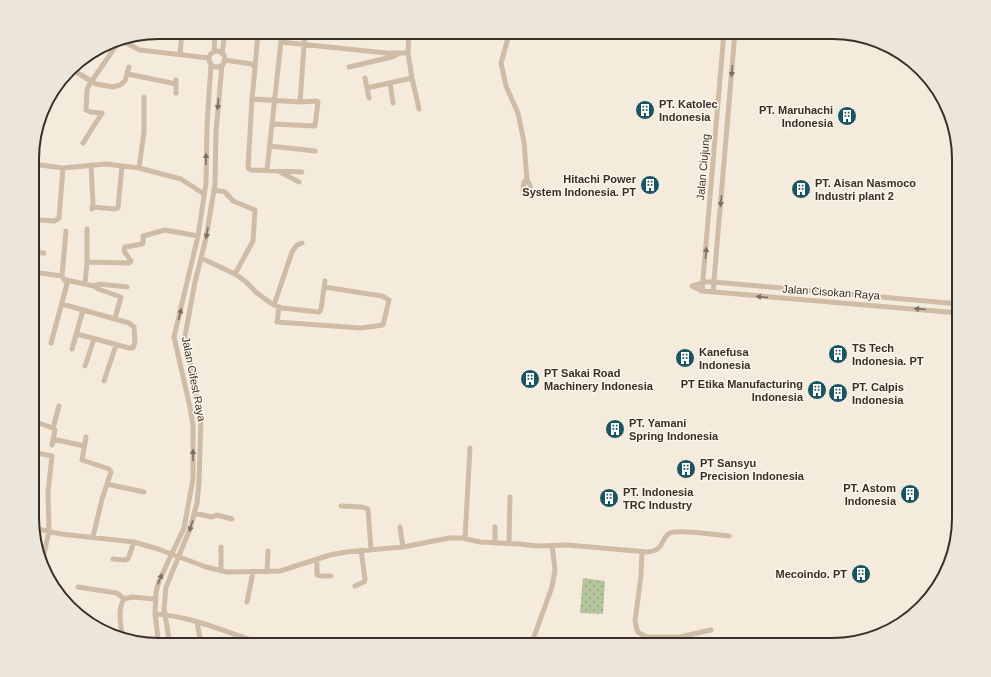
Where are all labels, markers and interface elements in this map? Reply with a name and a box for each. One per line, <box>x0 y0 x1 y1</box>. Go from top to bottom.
one-way arrow <box>729 65 735 77</box>
one-way arrow <box>215 98 222 110</box>
place label: PT. Katolec Indonesia <box>659 98 718 123</box>
building icon: PT. Katolec Indonesia <box>634 99 656 121</box>
place label: PT. Maruhachi Indonesia <box>759 104 834 129</box>
building icon: PT. Maruhachi Indonesia <box>836 105 858 127</box>
street label: Jalan Ciujung <box>694 133 712 201</box>
one-way arrow <box>203 152 209 165</box>
place label: Hitachi Power System Indonesia. PT <box>522 173 637 198</box>
building icon: Hitachi Power System Indonesia. PT <box>639 174 661 196</box>
place label: PT. Aisan Nasmoco Industri plant 2 <box>815 177 916 202</box>
building icon: PT. Aisan Nasmoco Industri plant 2 <box>790 178 812 200</box>
one-way arrow <box>717 195 724 207</box>
one-way arrow <box>204 227 210 239</box>
one-way arrow <box>703 247 709 259</box>
street label: Jalan Cisokan Raya <box>782 283 881 301</box>
one-way arrow <box>756 294 768 301</box>
one-way arrow <box>914 306 926 313</box>
one-way arrow <box>177 308 183 320</box>
street label: Jalan Cifest Raya <box>180 336 208 423</box>
place label: TS Tech Indonesia. PT <box>852 342 924 367</box>
building icon: TS Tech Indonesia. PT <box>827 343 849 365</box>
place label: Kanefusa Indonesia <box>699 346 751 371</box>
building icon: Kanefusa Indonesia <box>674 347 696 369</box>
place label: PT Sakai Road Machinery Indonesia <box>544 367 654 392</box>
building icon: PT Sakai Road Machinery Indonesia <box>519 368 541 390</box>
place label: PT Etika Manufacturing Indonesia <box>681 378 804 403</box>
building icon: PT Etika Manufacturing Indonesia <box>806 379 828 401</box>
place label: PT. Calpis Indonesia <box>852 381 904 406</box>
building icon: PT. Calpis Indonesia <box>827 382 849 404</box>
place label: PT. Yamani Spring Indonesia <box>629 417 719 442</box>
building icon: PT. Yamani Spring Indonesia <box>604 418 626 440</box>
one-way arrow <box>190 448 196 461</box>
place label: PT Sansyu Precision Indonesia <box>700 457 805 482</box>
building icon: PT Sansyu Precision Indonesia <box>675 458 697 480</box>
place label: PT. Astom Indonesia <box>843 482 897 507</box>
building icon: PT. Astom Indonesia <box>899 483 921 505</box>
place label: PT. Indonesia TRC Industry <box>623 486 694 511</box>
building icon: PT. Indonesia TRC Industry <box>598 487 620 509</box>
one-way arrow <box>188 520 194 532</box>
building icon: Mecoindo. PT <box>850 563 872 585</box>
place label: Mecoindo. PT <box>776 568 847 580</box>
one-way arrow <box>157 573 163 584</box>

